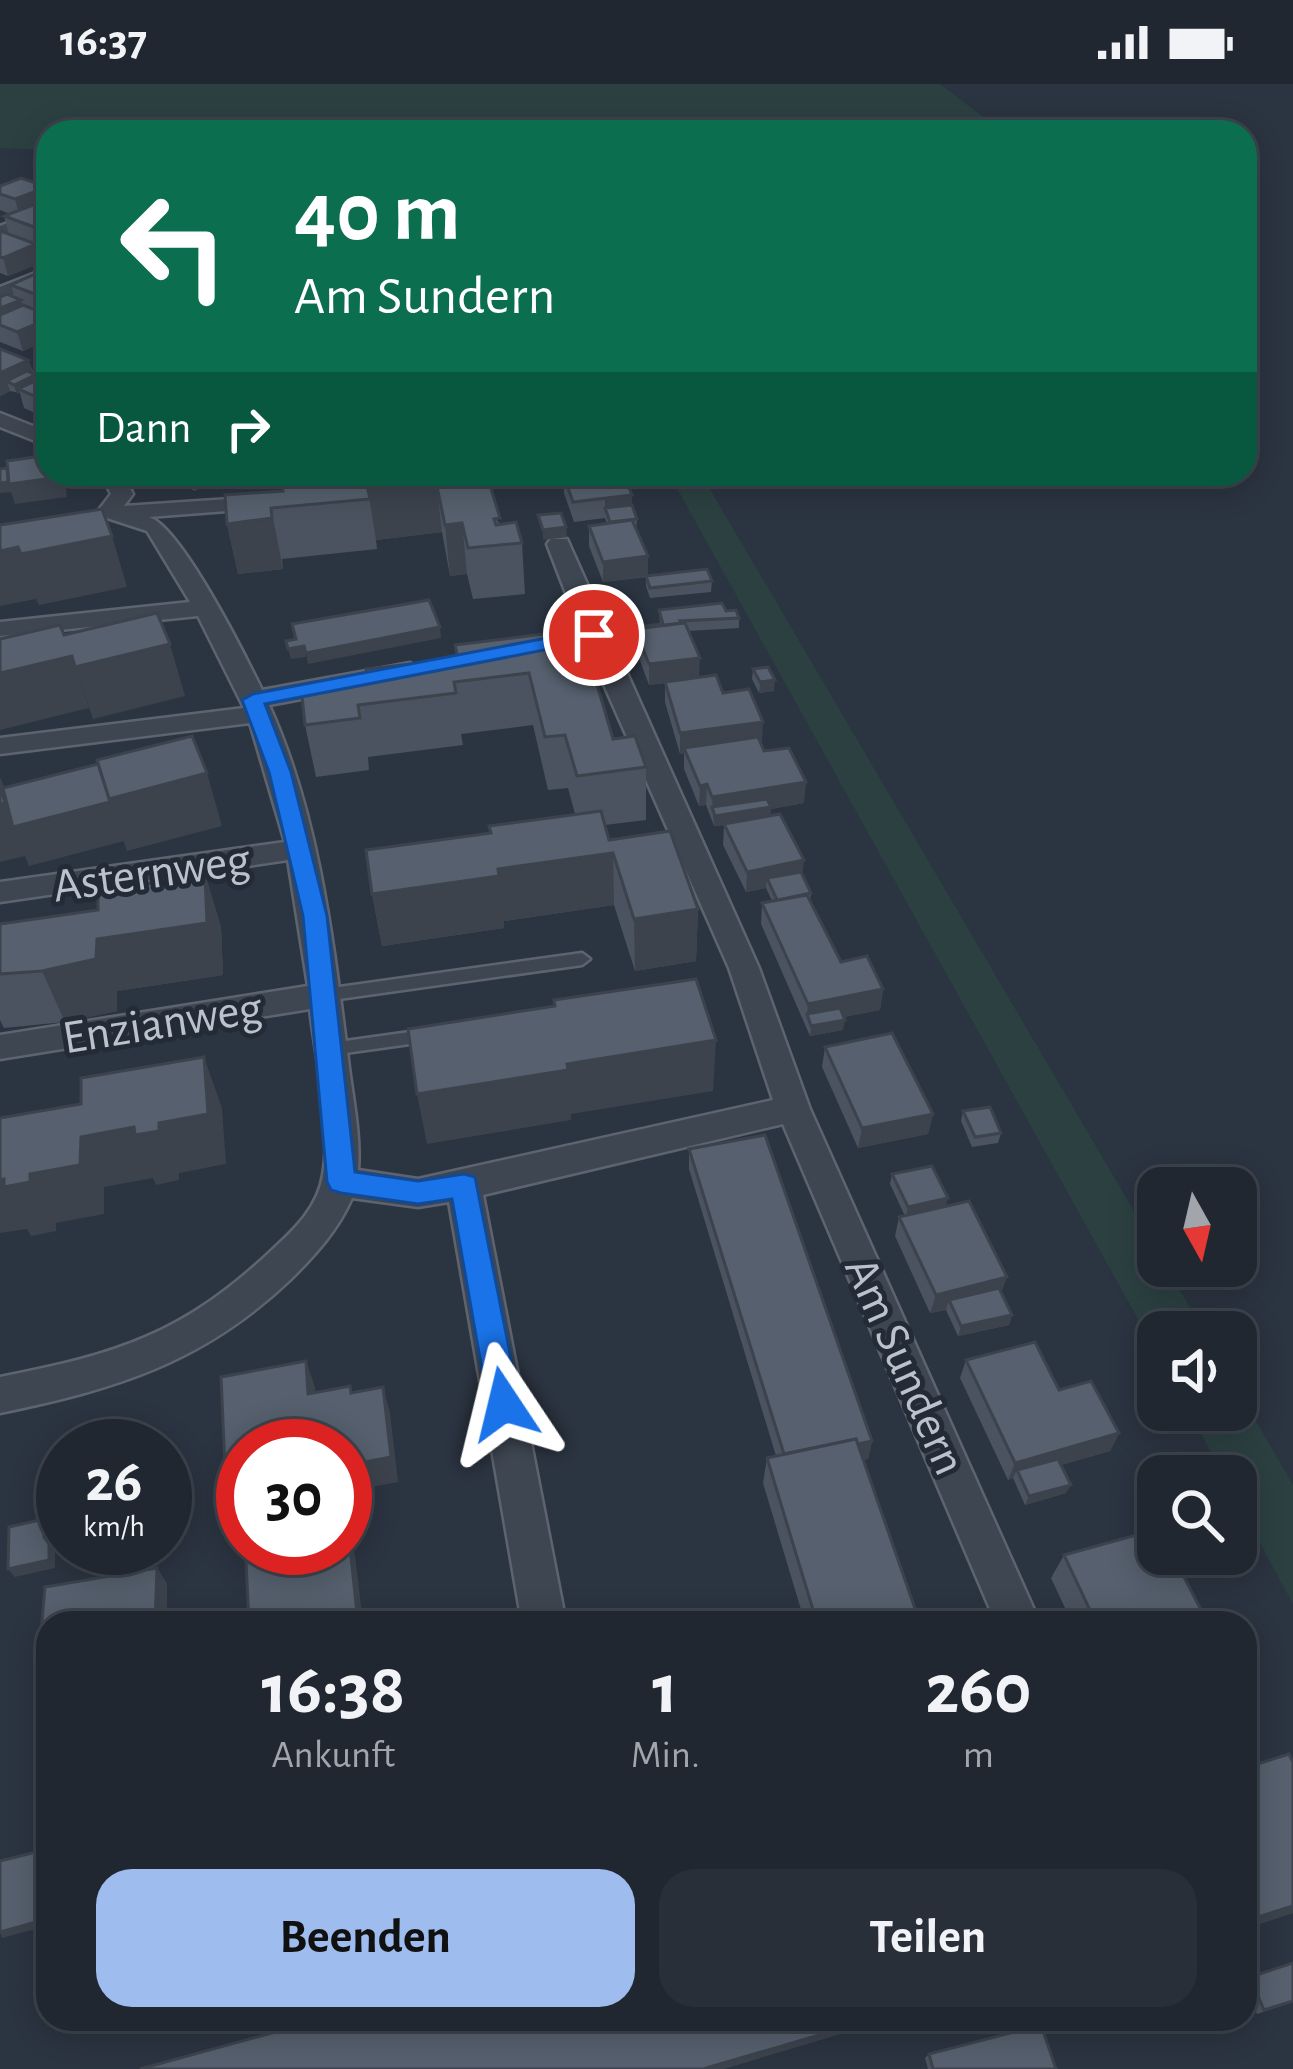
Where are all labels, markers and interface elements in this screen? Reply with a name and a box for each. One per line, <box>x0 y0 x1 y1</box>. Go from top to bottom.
text: 16:37 <box>60 19 147 64</box>
icon: left <box>96 168 252 324</box>
text: 40 m <box>294 172 461 256</box>
text: Am Sundern <box>294 270 555 324</box>
icon: right <box>215 396 281 462</box>
text: Dann <box>96 406 191 451</box>
pin <box>543 584 645 686</box>
icon: arrive <box>561 602 627 668</box>
street label: Asternweg <box>50 836 254 912</box>
street label: Enzianweg <box>59 984 266 1063</box>
north arrow <box>1137 1167 1257 1287</box>
map controls <box>1137 1167 1257 1575</box>
street label: Am Sundern <box>835 1250 973 1482</box>
button: sound <box>1137 1311 1257 1431</box>
position arrow <box>441 1341 567 1467</box>
speed limit sign: 30 <box>216 1419 372 1575</box>
text: 26 <box>85 1452 143 1512</box>
button: search <box>1137 1455 1257 1575</box>
text: km/h <box>83 1512 145 1542</box>
text: 16:38 <box>261 1654 405 1726</box>
text: 1 <box>652 1654 678 1726</box>
text: 260 <box>925 1654 1032 1726</box>
text: Ankunft <box>271 1736 395 1775</box>
text: Min. <box>631 1736 700 1775</box>
text: m <box>963 1736 994 1775</box>
button: Beenden <box>96 1869 635 2007</box>
button: Teilen <box>659 1869 1197 2007</box>

